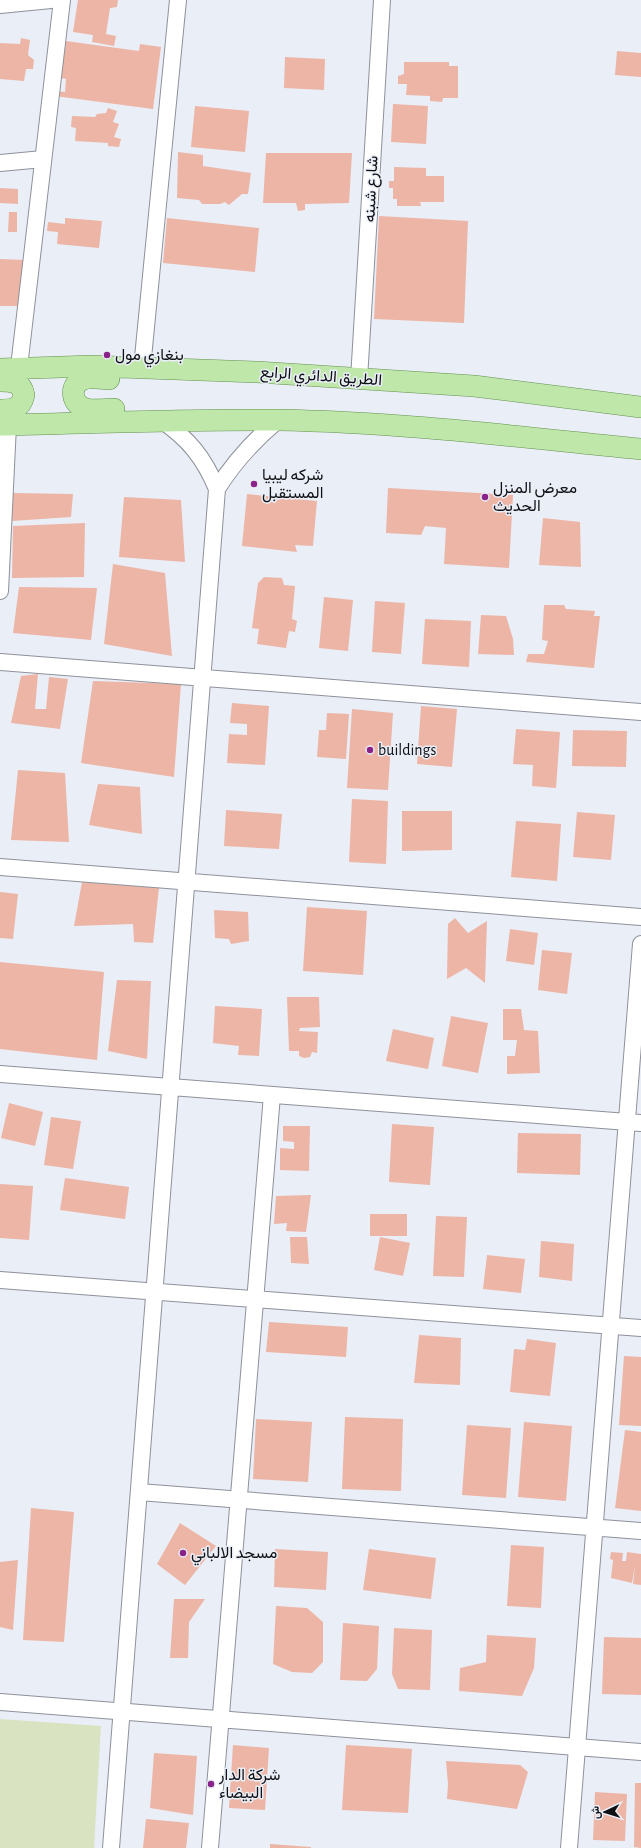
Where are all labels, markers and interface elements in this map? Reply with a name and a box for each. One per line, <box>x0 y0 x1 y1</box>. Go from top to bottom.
street label: شارع شبنه <box>361 155 384 223</box>
place label: بنغازي مول <box>115 347 184 368</box>
marker: بنغازي مول <box>102 350 112 360</box>
street label: الطريق الدائري الرابع <box>259 364 383 393</box>
place label: شركه ليبيا المستقبل <box>262 467 323 503</box>
marker: شركه ليبيا المستقبل <box>249 479 259 489</box>
place label: معرض المنزل الحديث <box>493 480 577 515</box>
marker: معرض المنزل الحديث <box>480 492 490 502</box>
place label: buildings <box>378 742 436 758</box>
marker: buildings <box>365 745 375 755</box>
place label: مسجد الالباني <box>191 1545 277 1566</box>
marker: مسجد الالباني <box>178 1548 188 1558</box>
place label: شركة الدار البيضاء <box>218 1767 280 1802</box>
marker: شركة الدار البيضاء <box>206 1779 216 1789</box>
north arrow <box>585 1792 625 1832</box>
text: ش <box>590 1806 602 1820</box>

